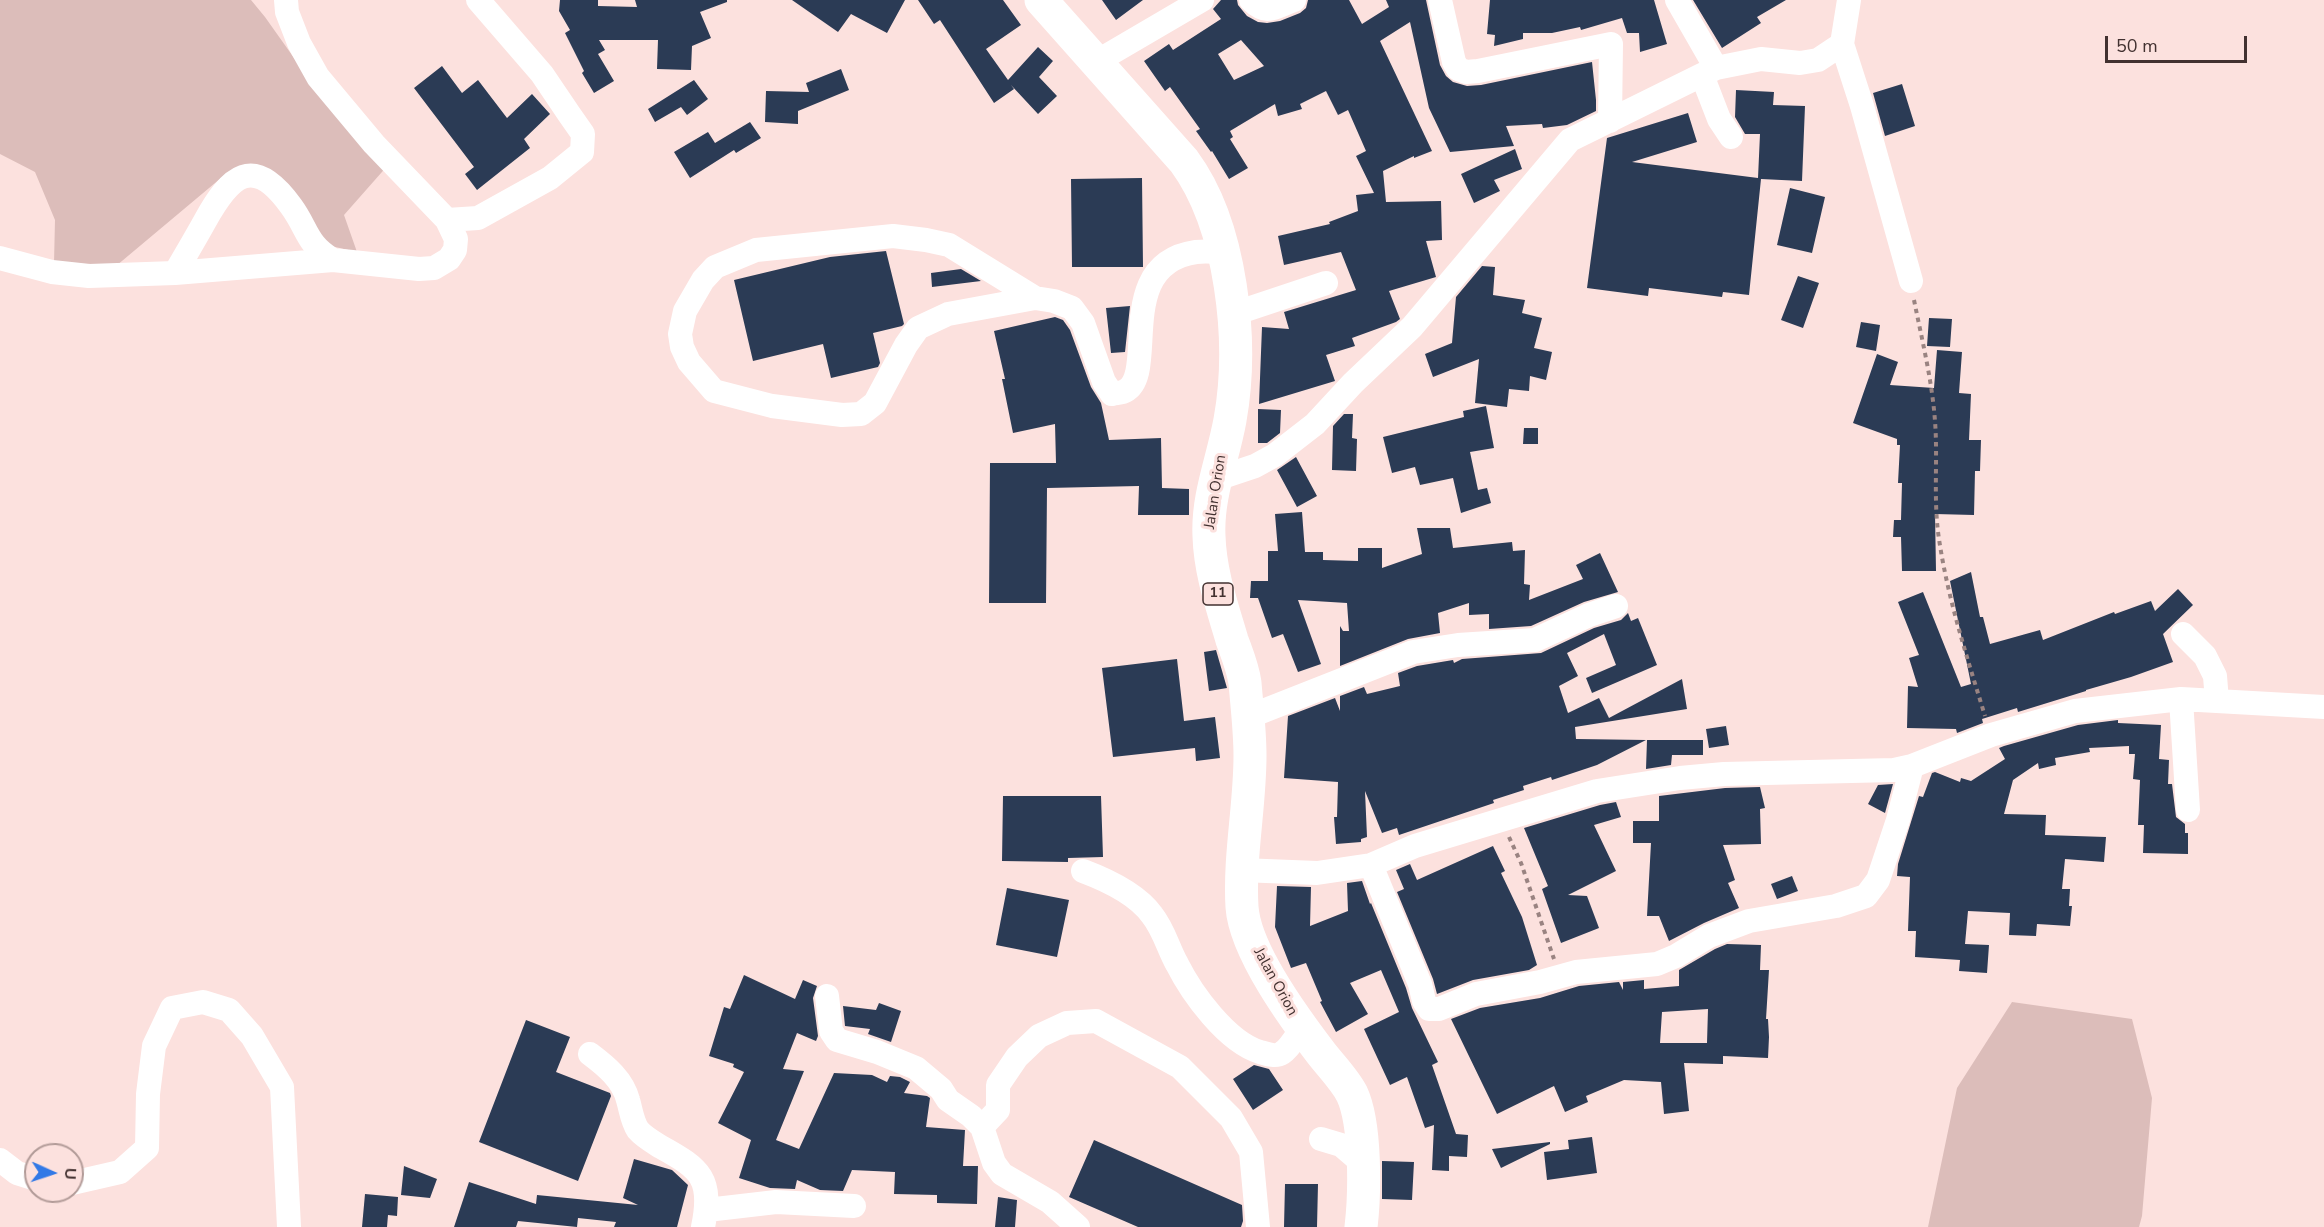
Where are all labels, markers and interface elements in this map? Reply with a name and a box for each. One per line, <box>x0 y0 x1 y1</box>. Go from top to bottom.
scale bar <box>2108 24 2250 62</box>
text: 50 m <box>2116 34 2158 58</box>
street label: Jalan Orion <box>1201 454 1231 530</box>
road number: 11 <box>1203 583 1233 605</box>
street label: Jalan Orion <box>1249 945 1301 1019</box>
north arrow <box>24 1143 84 1203</box>
text: U <box>59 1167 81 1180</box>

